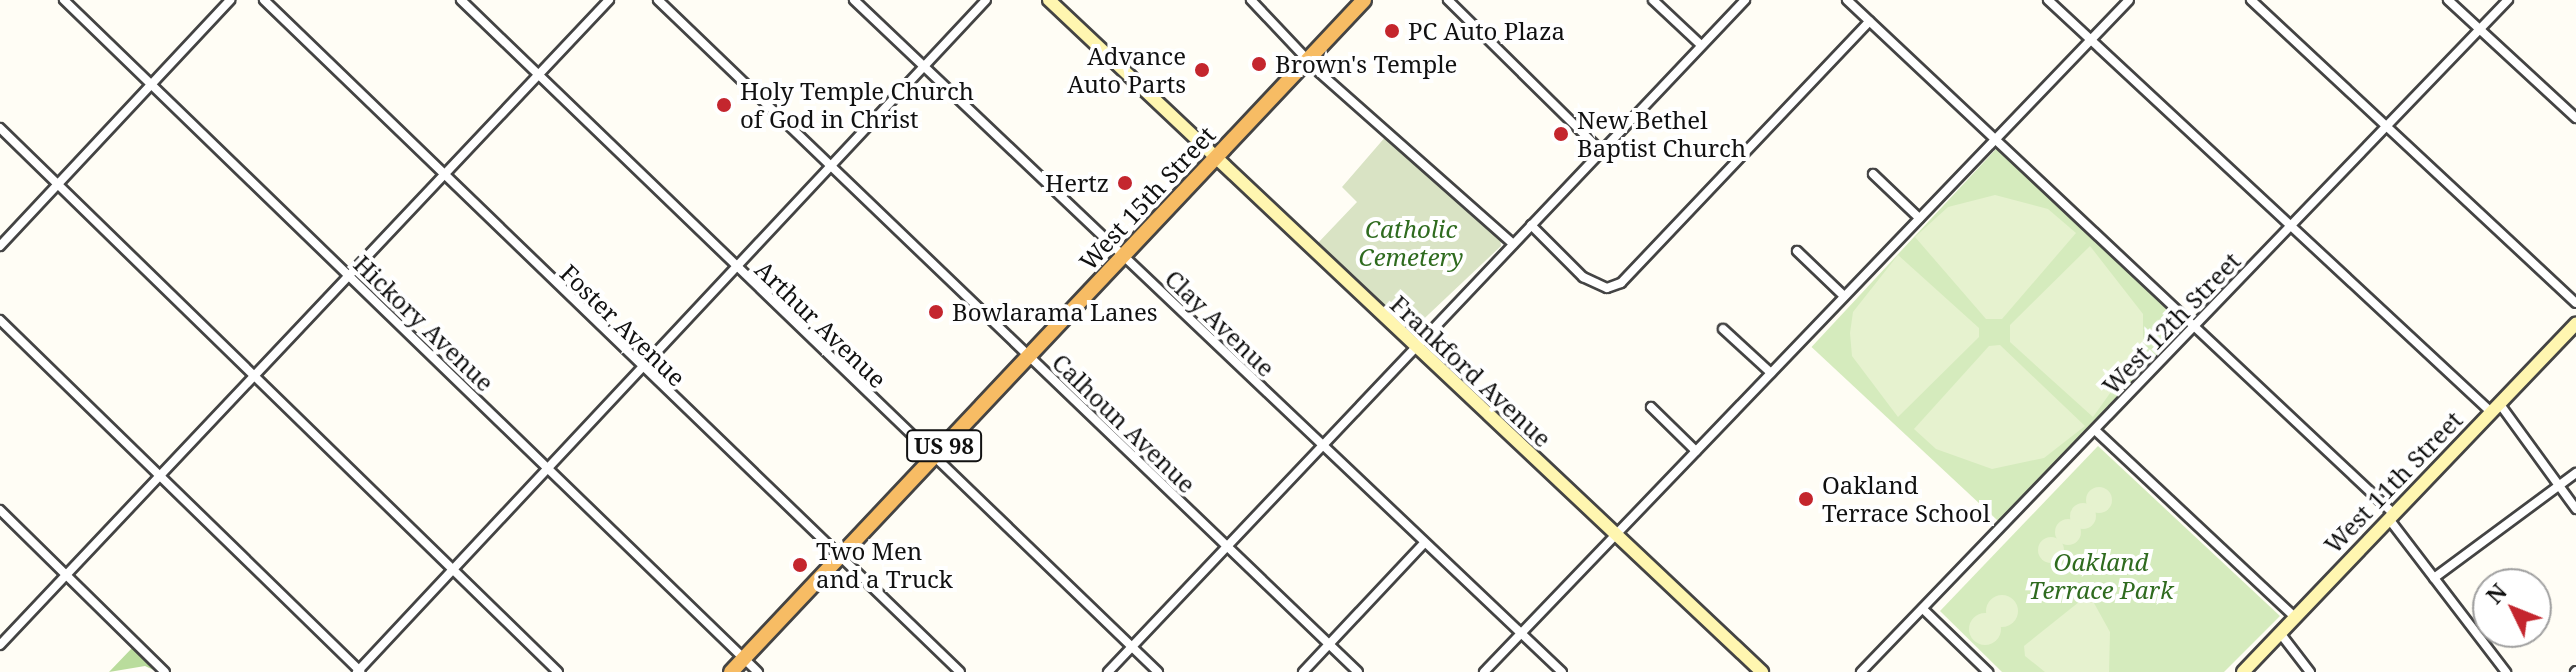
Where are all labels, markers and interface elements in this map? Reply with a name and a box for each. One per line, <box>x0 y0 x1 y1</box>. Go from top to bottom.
place label: PC Auto Plaza <box>1408 17 1565 45</box>
marker: PC Auto Plaza <box>1383 22 1401 40</box>
place label: Advance Auto Parts <box>1067 42 1186 98</box>
place label: Brown's Temple <box>1275 50 1457 78</box>
marker: Brown's Temple <box>1250 55 1268 73</box>
marker: Advance Auto Parts <box>1193 61 1211 79</box>
place label: Holy Temple Church of God in Christ <box>740 77 974 133</box>
marker: Holy Temple Church of God in Christ <box>715 96 733 114</box>
place label: New Bethel Baptist Church <box>1577 106 1746 162</box>
street label: West 15th Street <box>1073 120 1221 276</box>
marker: New Bethel Baptist Church <box>1552 125 1570 143</box>
place label: Hertz <box>1045 169 1109 197</box>
marker: Hertz <box>1116 174 1134 192</box>
park label: Catholic Cemetery <box>1359 215 1463 271</box>
street label: West 12th Street <box>2096 246 2246 400</box>
street label: Hickory Avenue <box>348 249 500 397</box>
street label: Arthur Avenue <box>750 254 892 394</box>
street label: Foster Avenue <box>555 258 691 392</box>
street label: Clay Avenue <box>1159 264 1281 382</box>
street label: Frankford Avenue <box>1385 289 1557 453</box>
place label: Bowlarama Lanes <box>952 298 1158 326</box>
marker: Bowlarama Lanes <box>927 303 945 321</box>
street label: Calhoun Avenue <box>1047 348 1201 498</box>
street label: West 11th Street <box>2318 405 2468 559</box>
road number: US 98 <box>906 428 982 464</box>
place label: Oakland Terrace School <box>1822 471 1990 527</box>
marker: Oakland Terrace School <box>1797 490 1815 508</box>
place label: Two Men and a Truck <box>816 537 953 593</box>
park label: Oakland Terrace Park <box>2028 548 2174 604</box>
marker: Two Men and a Truck <box>791 556 809 574</box>
north arrow <box>2472 568 2552 648</box>
text: N <box>2479 576 2513 610</box>

